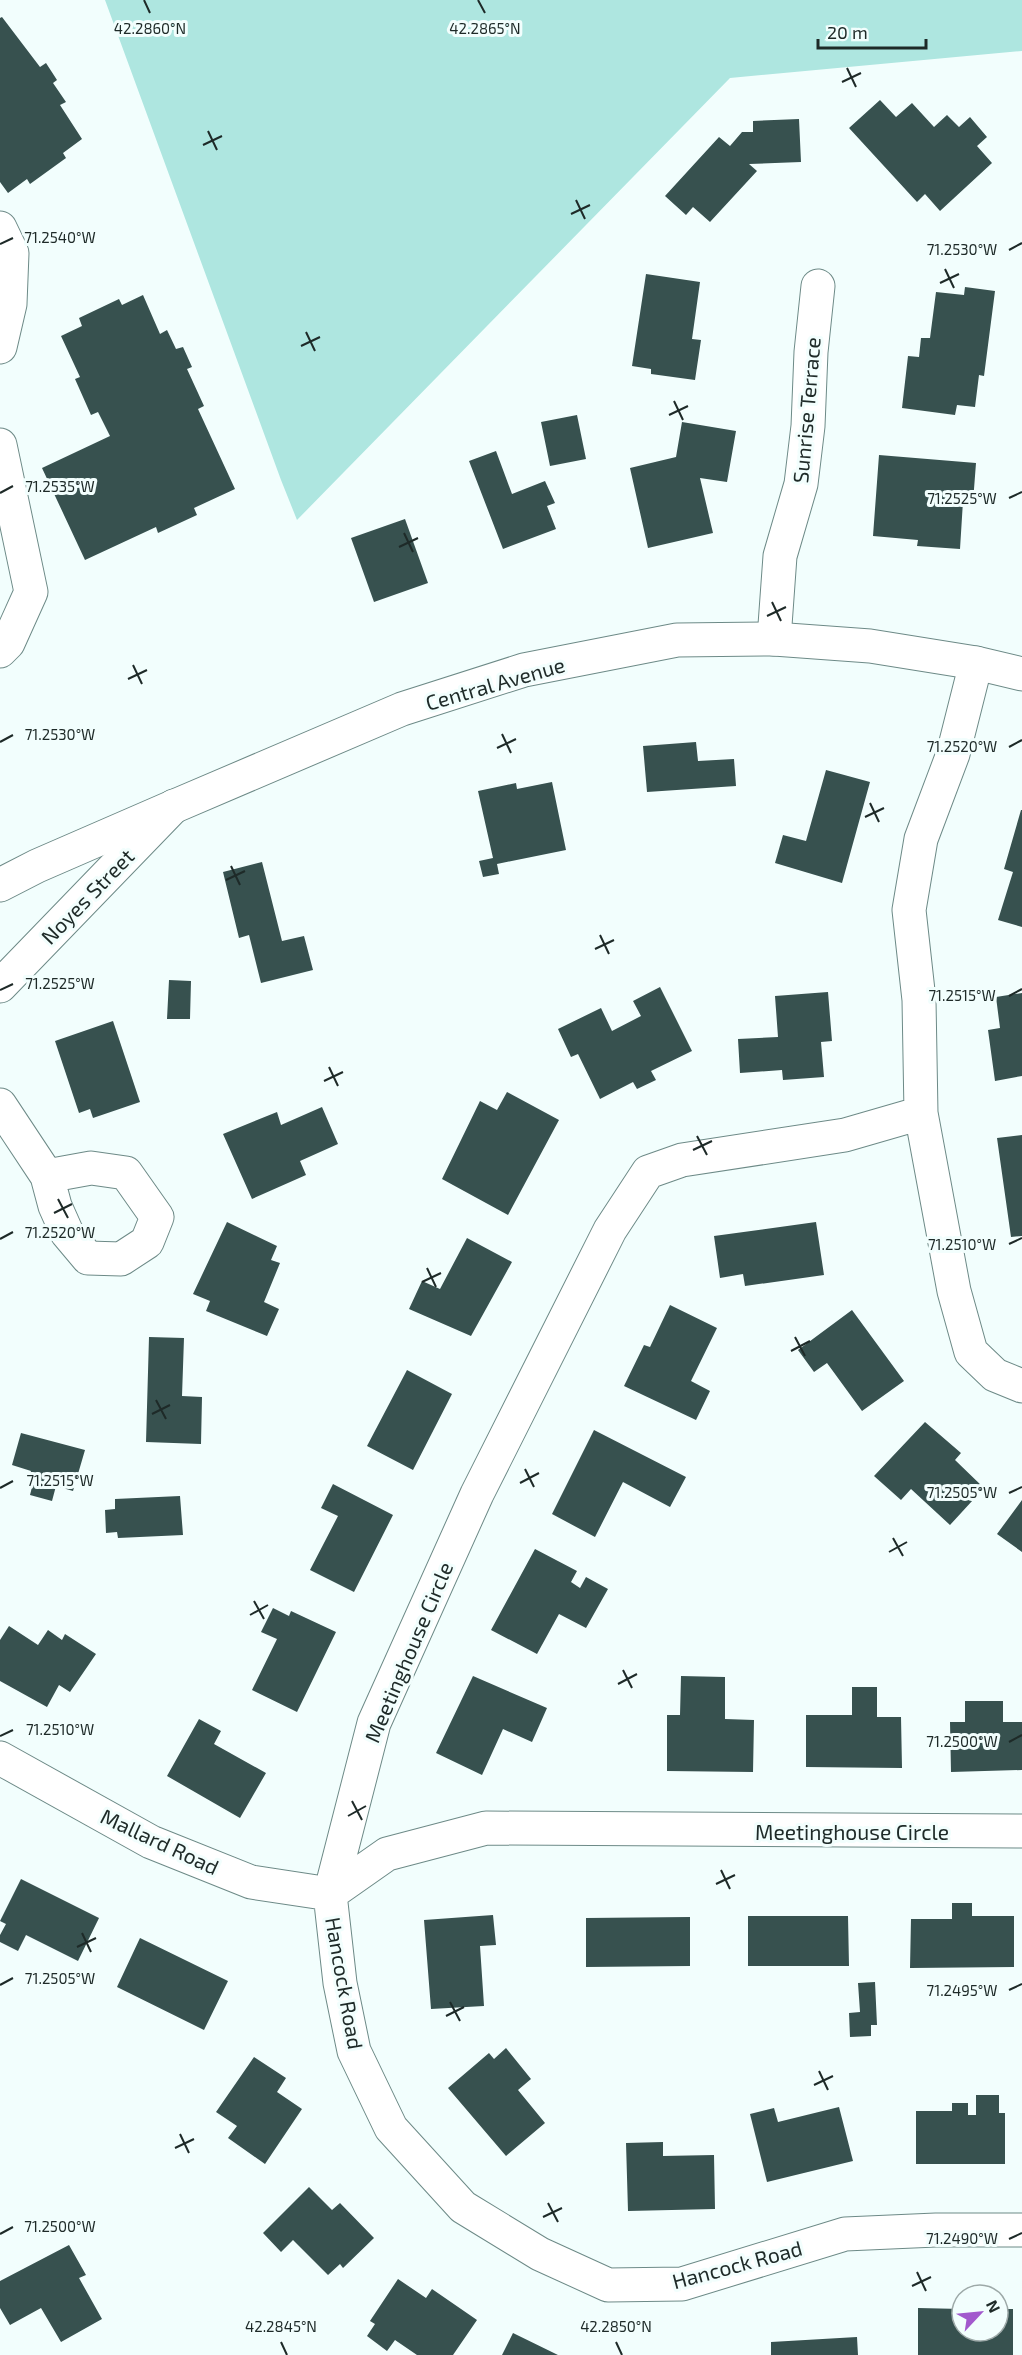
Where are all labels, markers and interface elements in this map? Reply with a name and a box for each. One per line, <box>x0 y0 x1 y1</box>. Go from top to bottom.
scale bar <box>818 12 926 50</box>
text: 42.2860°N <box>114 19 186 37</box>
text: 42.2865°N <box>449 19 521 37</box>
text: 20 m <box>827 21 868 43</box>
text: 71.2540°W <box>24 228 96 246</box>
text: 71.2530°W <box>927 240 997 258</box>
street label: Sunrise Terrace <box>787 336 825 484</box>
text: 71.2535°W <box>25 477 95 495</box>
text: 71.2525°W <box>927 489 997 507</box>
street label: Central Avenue <box>423 651 567 715</box>
text: 71.2530°W <box>25 725 95 743</box>
text: 71.2520°W <box>927 737 997 755</box>
street label: Noyes Street <box>35 843 139 949</box>
text: 71.2525°W <box>25 974 95 992</box>
text: 71.2515°W <box>928 986 996 1004</box>
text: 71.2520°W <box>25 1223 95 1241</box>
text: 71.2510°W <box>928 1235 996 1253</box>
text: 71.2515°W <box>26 1471 94 1489</box>
text: 71.2505°W <box>927 1483 997 1501</box>
street label: Meetinghouse Circle <box>359 1558 457 1746</box>
text: 71.2510°W <box>26 1720 94 1738</box>
text: 71.2500°W <box>926 1732 998 1750</box>
street label: Mallard Road <box>97 1803 223 1879</box>
street label: Meetinghouse Circle <box>755 1819 949 1844</box>
street label: Hancock Road <box>321 1915 369 2051</box>
text: 71.2505°W <box>25 1969 95 1987</box>
text: 71.2495°W <box>926 1981 998 1999</box>
text: 71.2500°W <box>24 2217 96 2235</box>
text: 71.2490°W <box>926 2229 998 2247</box>
street label: Hancock Road <box>669 2235 805 2293</box>
north arrow <box>950 2283 1010 2343</box>
text: N <box>983 2297 1005 2316</box>
text: 42.2845°N <box>245 2317 317 2335</box>
text: 42.2850°N <box>580 2317 652 2335</box>

